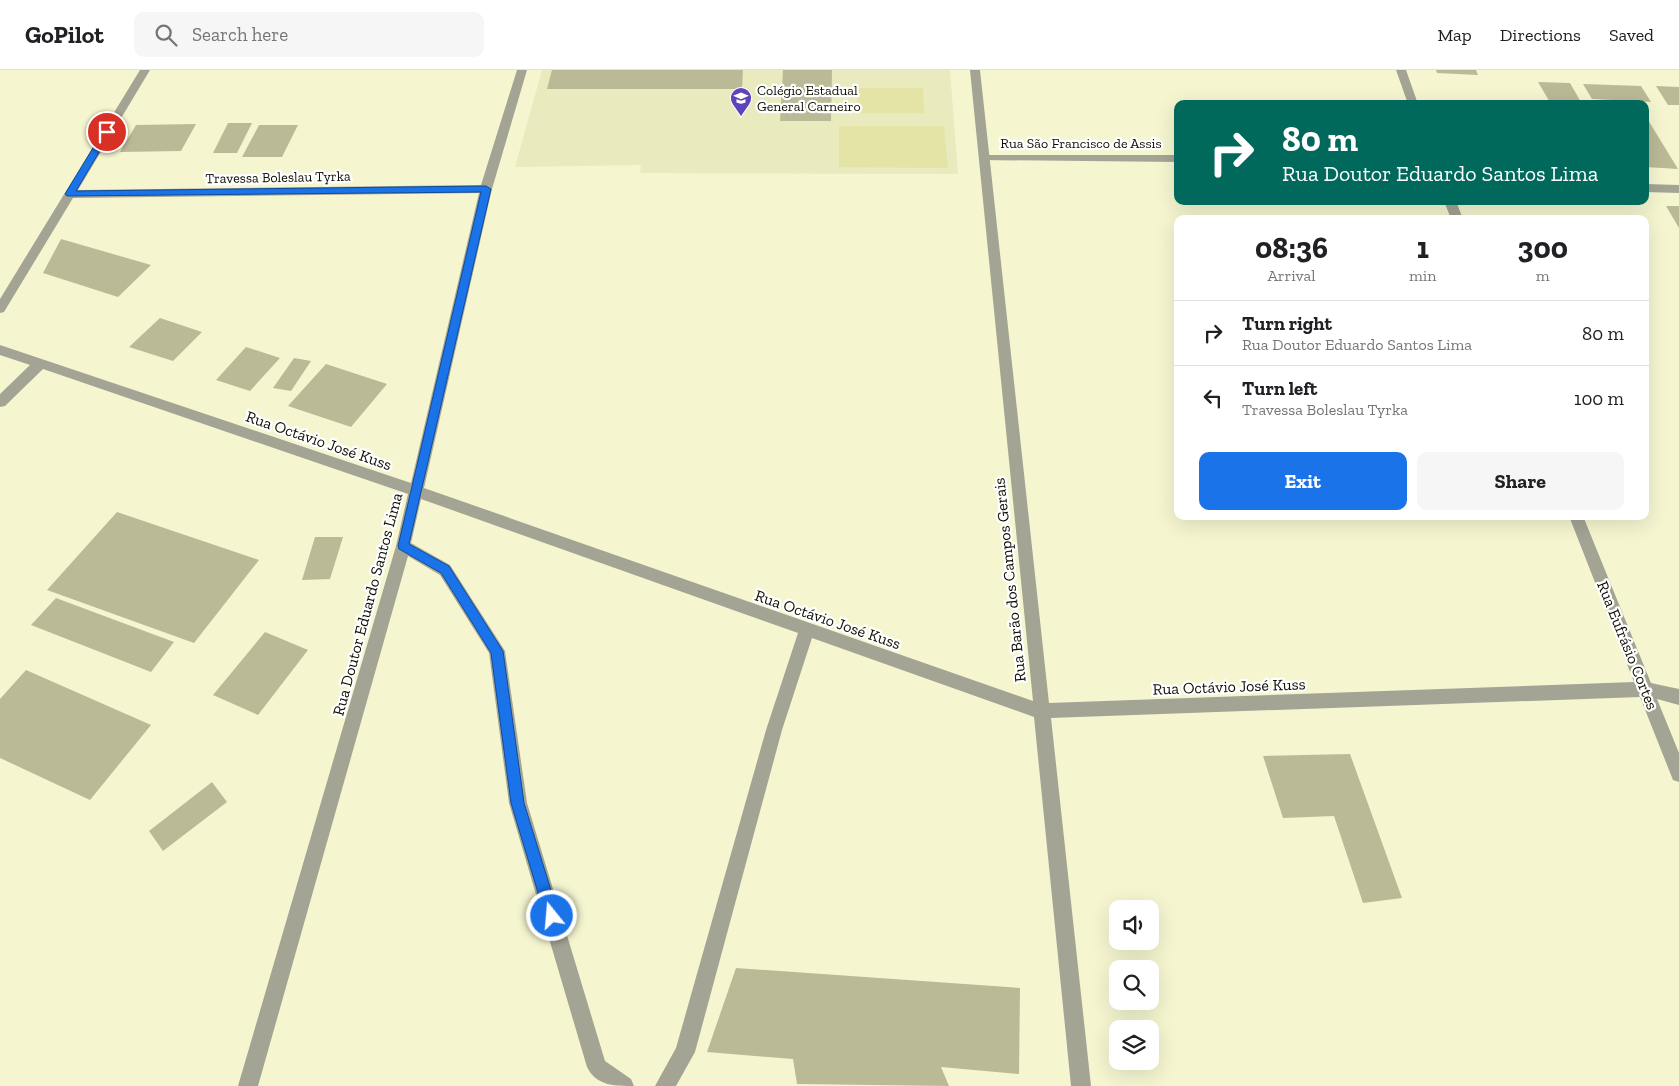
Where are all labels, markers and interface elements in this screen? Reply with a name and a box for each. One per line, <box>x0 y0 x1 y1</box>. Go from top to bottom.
search box <box>134 12 484 57</box>
text: GoPilot <box>25 20 104 49</box>
icon: search <box>152 21 180 49</box>
text: Search here <box>192 23 288 46</box>
text: Map <box>1437 24 1472 46</box>
text: Directions <box>1500 24 1581 46</box>
text: Saved <box>1609 24 1654 46</box>
place label: Colégio Estadual General Carneiro <box>757 82 861 115</box>
school or university icon: Colégio Estadual General Carneiro <box>729 86 753 117</box>
pin <box>86 111 128 153</box>
icon: arrive <box>93 118 121 146</box>
text: 80 m <box>1282 118 1358 160</box>
icon: right <box>1199 120 1264 185</box>
street label: Rua São Francisco de Assis <box>1000 135 1162 152</box>
text: Rua Doutor Eduardo Santos Lima <box>1282 160 1598 187</box>
street label: Travessa Boleslau Tyrka <box>205 168 351 187</box>
text: 08:36 <box>1255 230 1328 266</box>
text: 1 <box>1417 230 1429 266</box>
text: 300 <box>1517 230 1568 266</box>
text: Arrival <box>1267 266 1316 285</box>
text: min <box>1409 266 1436 285</box>
text: m <box>1536 266 1550 285</box>
text: Turn right <box>1242 312 1332 335</box>
icon: right <box>1199 319 1227 347</box>
text: 80 m <box>1582 322 1624 345</box>
text: Rua Doutor Eduardo Santos Lima <box>1242 335 1472 354</box>
text: Turn left <box>1242 377 1317 400</box>
icon: left <box>1199 384 1227 412</box>
text: 100 m <box>1574 387 1624 410</box>
text: Travessa Boleslau Tyrka <box>1242 400 1408 419</box>
street label: Rua Octávio José Kuss <box>243 407 394 474</box>
button: Exit <box>1199 452 1407 510</box>
button: Share <box>1417 452 1624 510</box>
street label: Rua Barão dos Campos Gerais <box>989 477 1030 683</box>
street label: Rua Doutor Eduardo Santos Lima <box>329 490 407 718</box>
street label: Rua Eufrásio Cortes <box>1593 578 1662 712</box>
street label: Rua Octávio José Kuss <box>752 586 903 653</box>
street label: Rua Octávio José Kuss <box>1152 674 1306 699</box>
position arrow <box>525 889 577 941</box>
map controls <box>1109 900 1159 1070</box>
button: sound <box>1109 900 1159 950</box>
button: search <box>1109 960 1159 1010</box>
button: layers <box>1109 1020 1159 1070</box>

